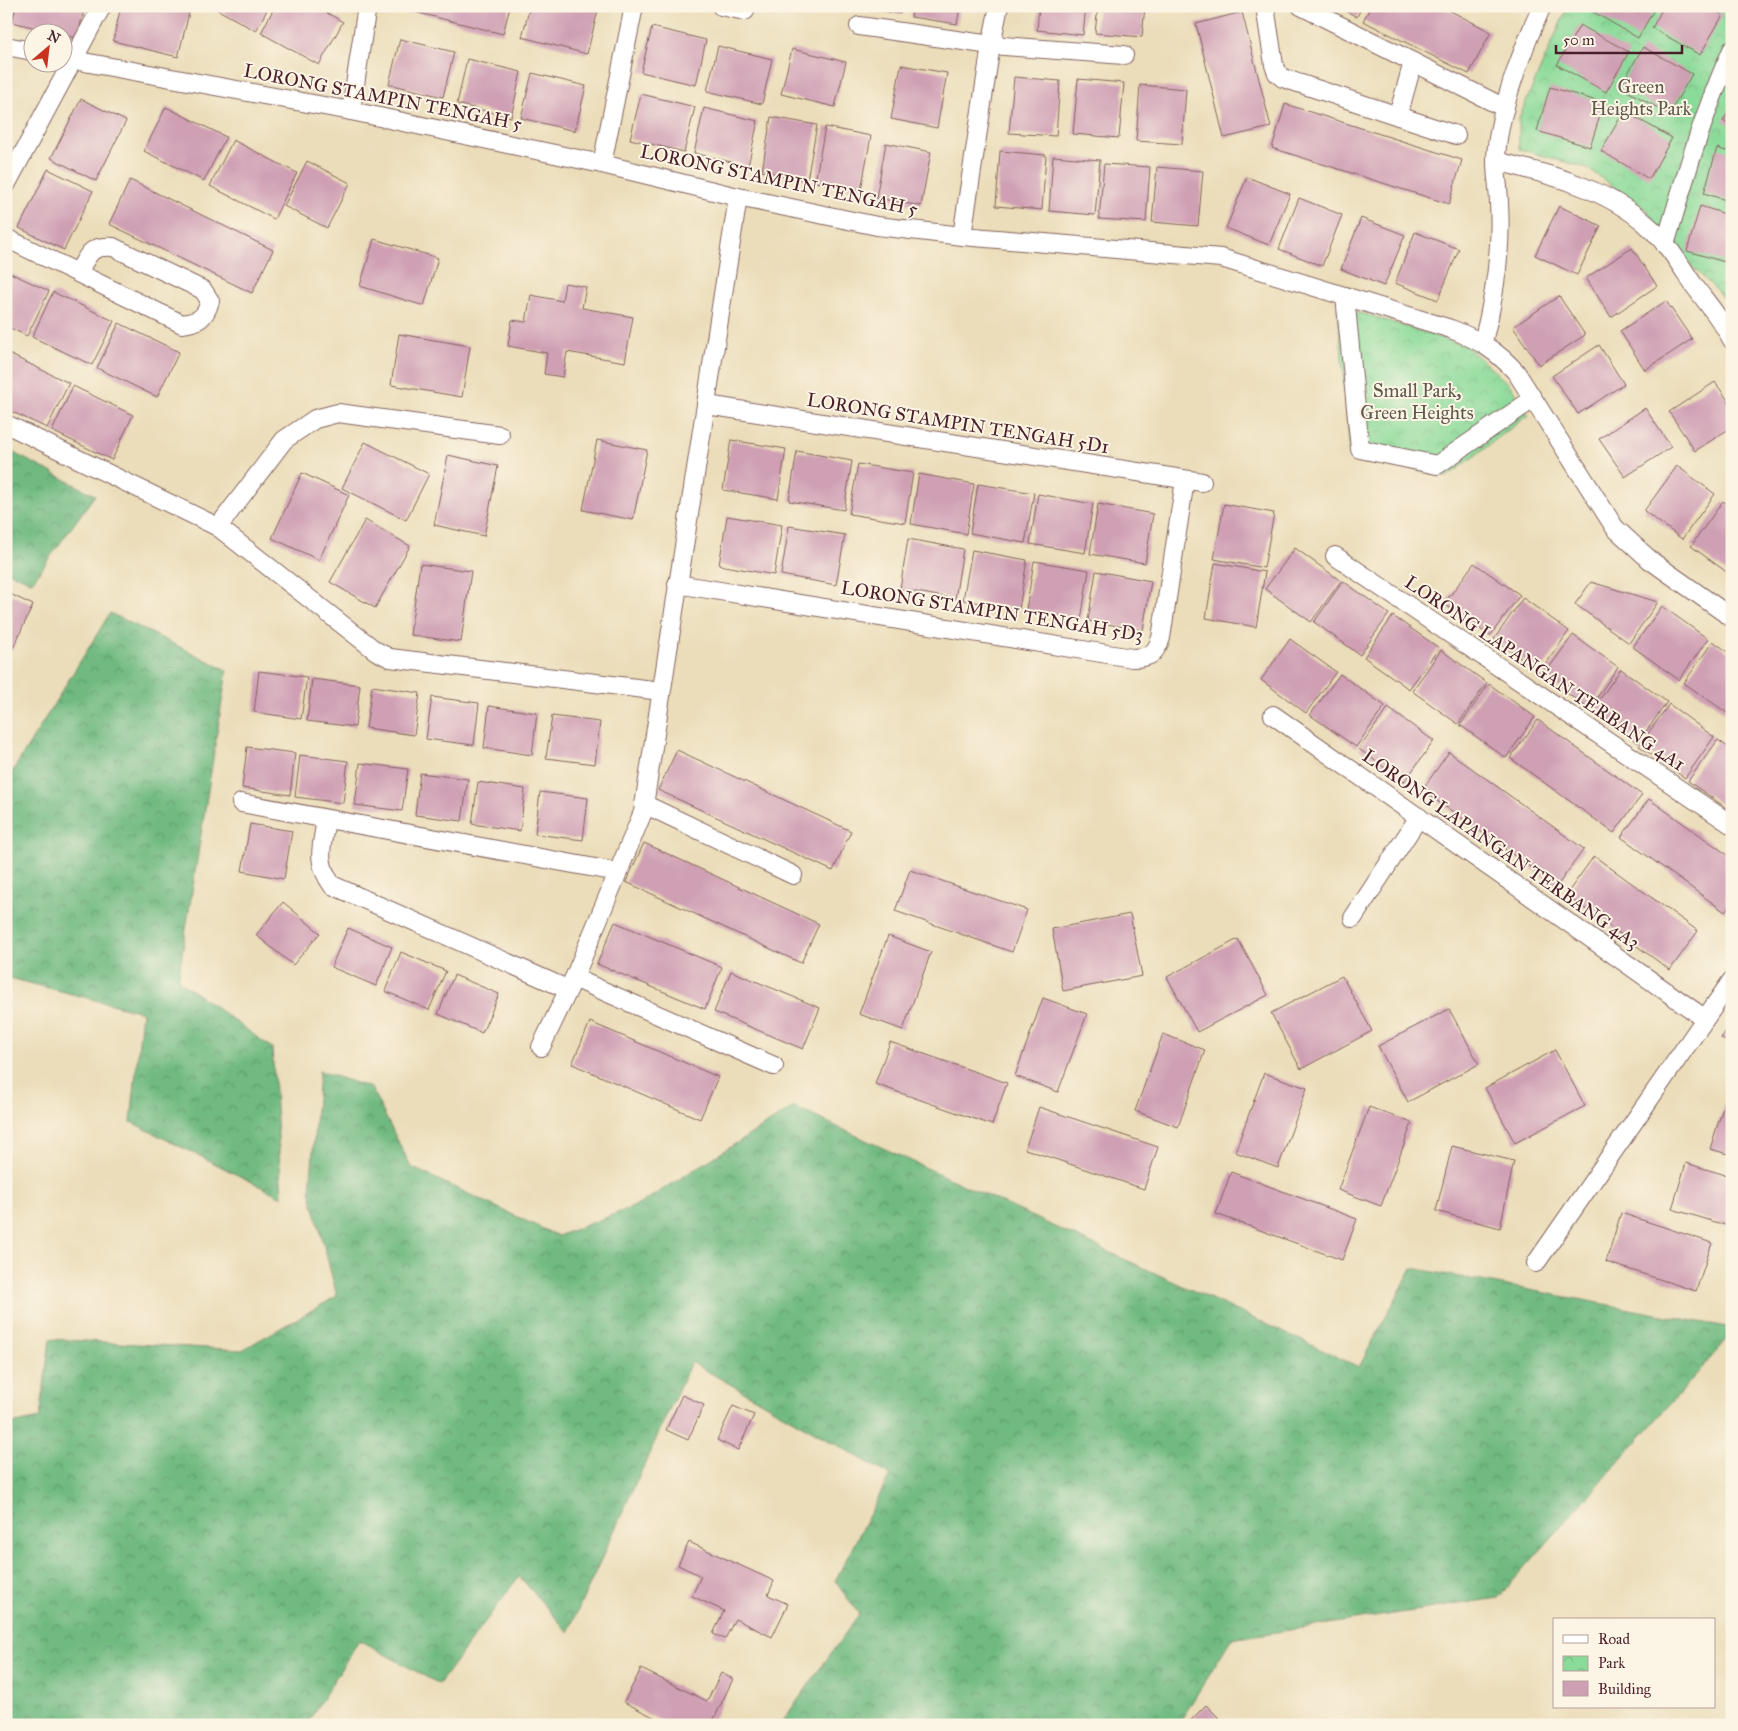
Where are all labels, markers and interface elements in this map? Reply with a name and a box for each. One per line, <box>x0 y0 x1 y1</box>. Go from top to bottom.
north arrow <box>22 22 72 72</box>
scale bar <box>1556 22 1682 54</box>
text: N <box>45 27 63 47</box>
text: 50 m <box>1563 31 1595 49</box>
street label: LORONG STAMPIN TENGAH 5 <box>242 59 524 135</box>
park label: Green Heights Park <box>1591 75 1692 121</box>
street label: LORONG STAMPIN TENGAH 5 <box>638 139 920 221</box>
park label: Small Park, Green Heights <box>1360 379 1474 425</box>
street label: LORONG STAMPIN TENGAH 5D1 <box>805 388 1111 458</box>
street label: LORONG LAPANGAN TERBANG 4A1 <box>1401 570 1689 776</box>
street label: LORONG STAMPIN TENGAH 5D3 <box>839 576 1145 646</box>
street label: LORONG LAPANGAN TERBANG 4A3 <box>1358 744 1644 954</box>
legend <box>1553 1618 1716 1708</box>
text: Road <box>1598 1630 1630 1648</box>
text: Park <box>1598 1654 1625 1672</box>
text: Building <box>1598 1680 1652 1698</box>

